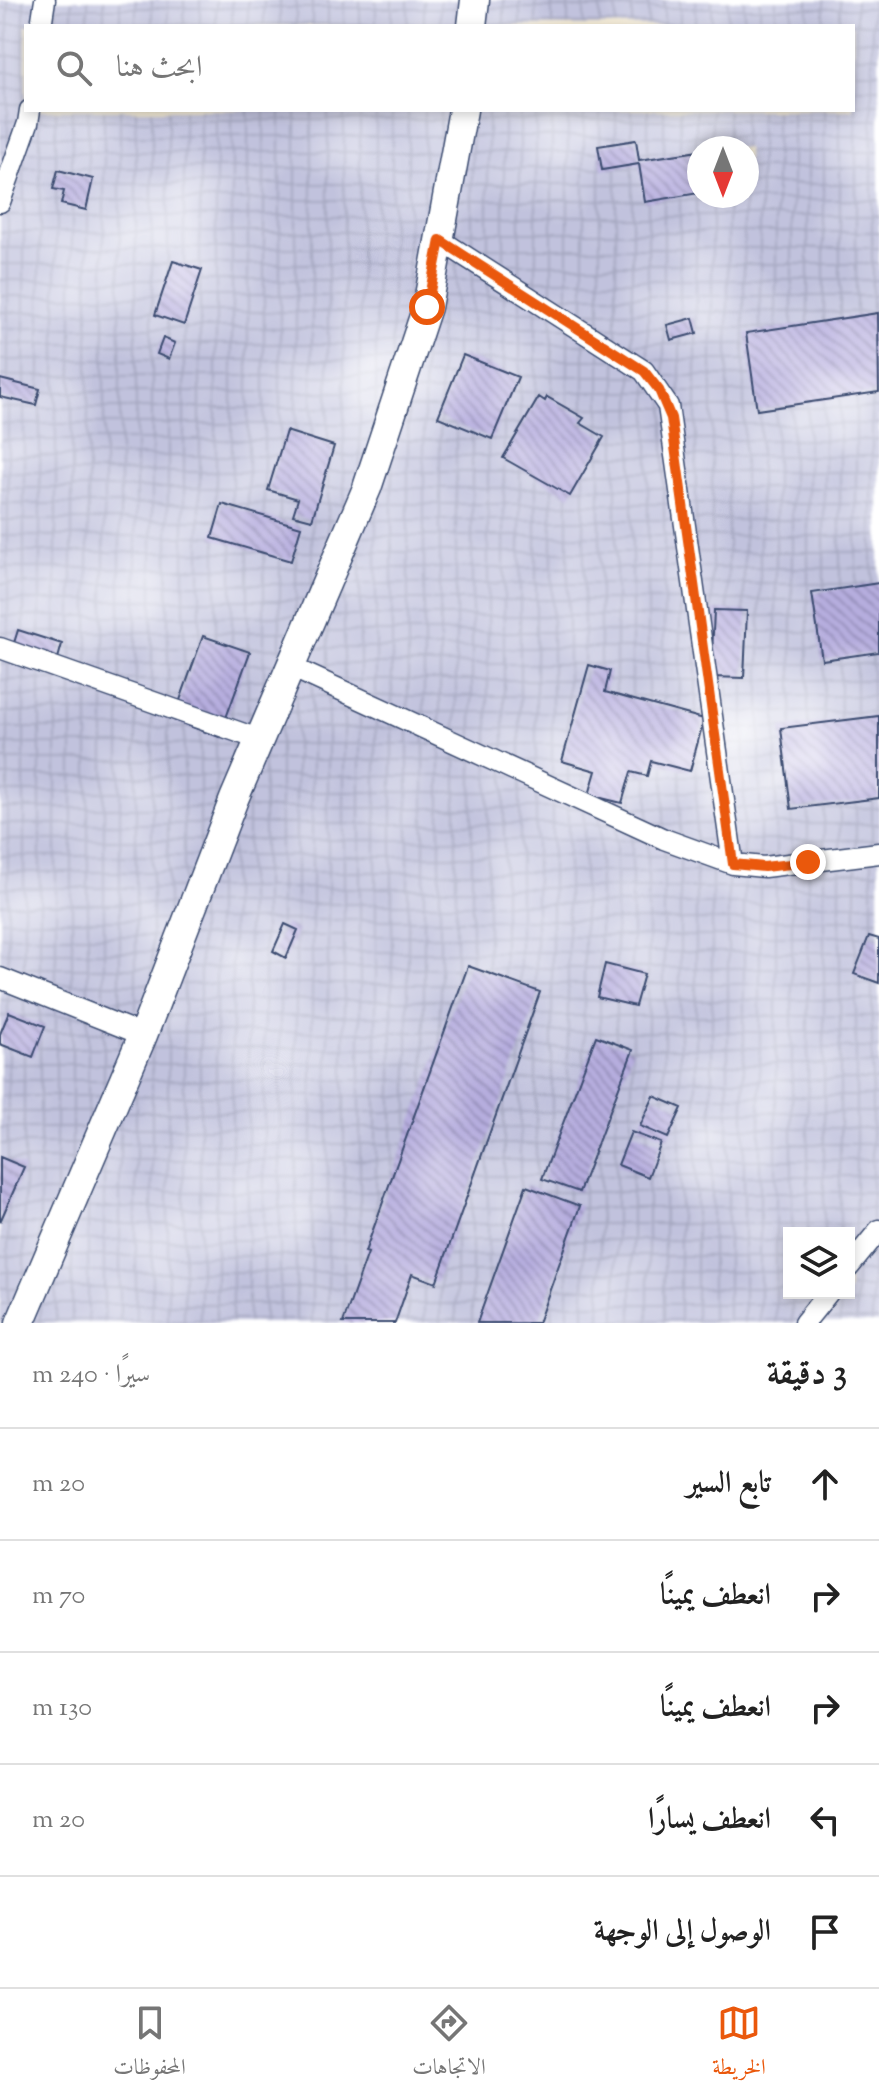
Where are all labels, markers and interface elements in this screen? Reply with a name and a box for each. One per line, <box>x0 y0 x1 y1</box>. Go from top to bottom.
search box <box>24 24 855 112</box>
icon: search <box>52 46 96 90</box>
text: ابحث هنا <box>116 47 202 90</box>
north arrow <box>687 136 759 208</box>
route start <box>409 289 445 325</box>
route end <box>790 844 826 880</box>
map controls <box>783 1227 855 1299</box>
button: layers <box>783 1227 855 1299</box>
text: 3 دقيقة <box>767 1350 847 1399</box>
text: سيرًا · 240 m <box>32 1357 150 1394</box>
icon: ahead <box>803 1462 847 1506</box>
text: تابع السير <box>686 1463 771 1506</box>
text: 20 m <box>32 1466 85 1503</box>
icon: right <box>803 1574 847 1618</box>
text: انعطف يمينًا <box>660 1575 771 1618</box>
text: 70 m <box>32 1578 85 1615</box>
icon: right <box>803 1686 847 1730</box>
text: انعطف يمينًا <box>660 1687 771 1730</box>
text: 130 m <box>32 1690 92 1727</box>
icon: left <box>803 1798 847 1842</box>
text: انعطف يسارًا <box>648 1799 771 1842</box>
text: 20 m <box>32 1802 85 1839</box>
icon: arrive <box>803 1910 847 1954</box>
text: الوصول إلى الوجهة <box>594 1911 771 1954</box>
tab: المحفوظات <box>113 2001 186 2088</box>
tab: الاتجاهات <box>412 2001 486 2088</box>
tab: الخريطة <box>712 2001 766 2088</box>

